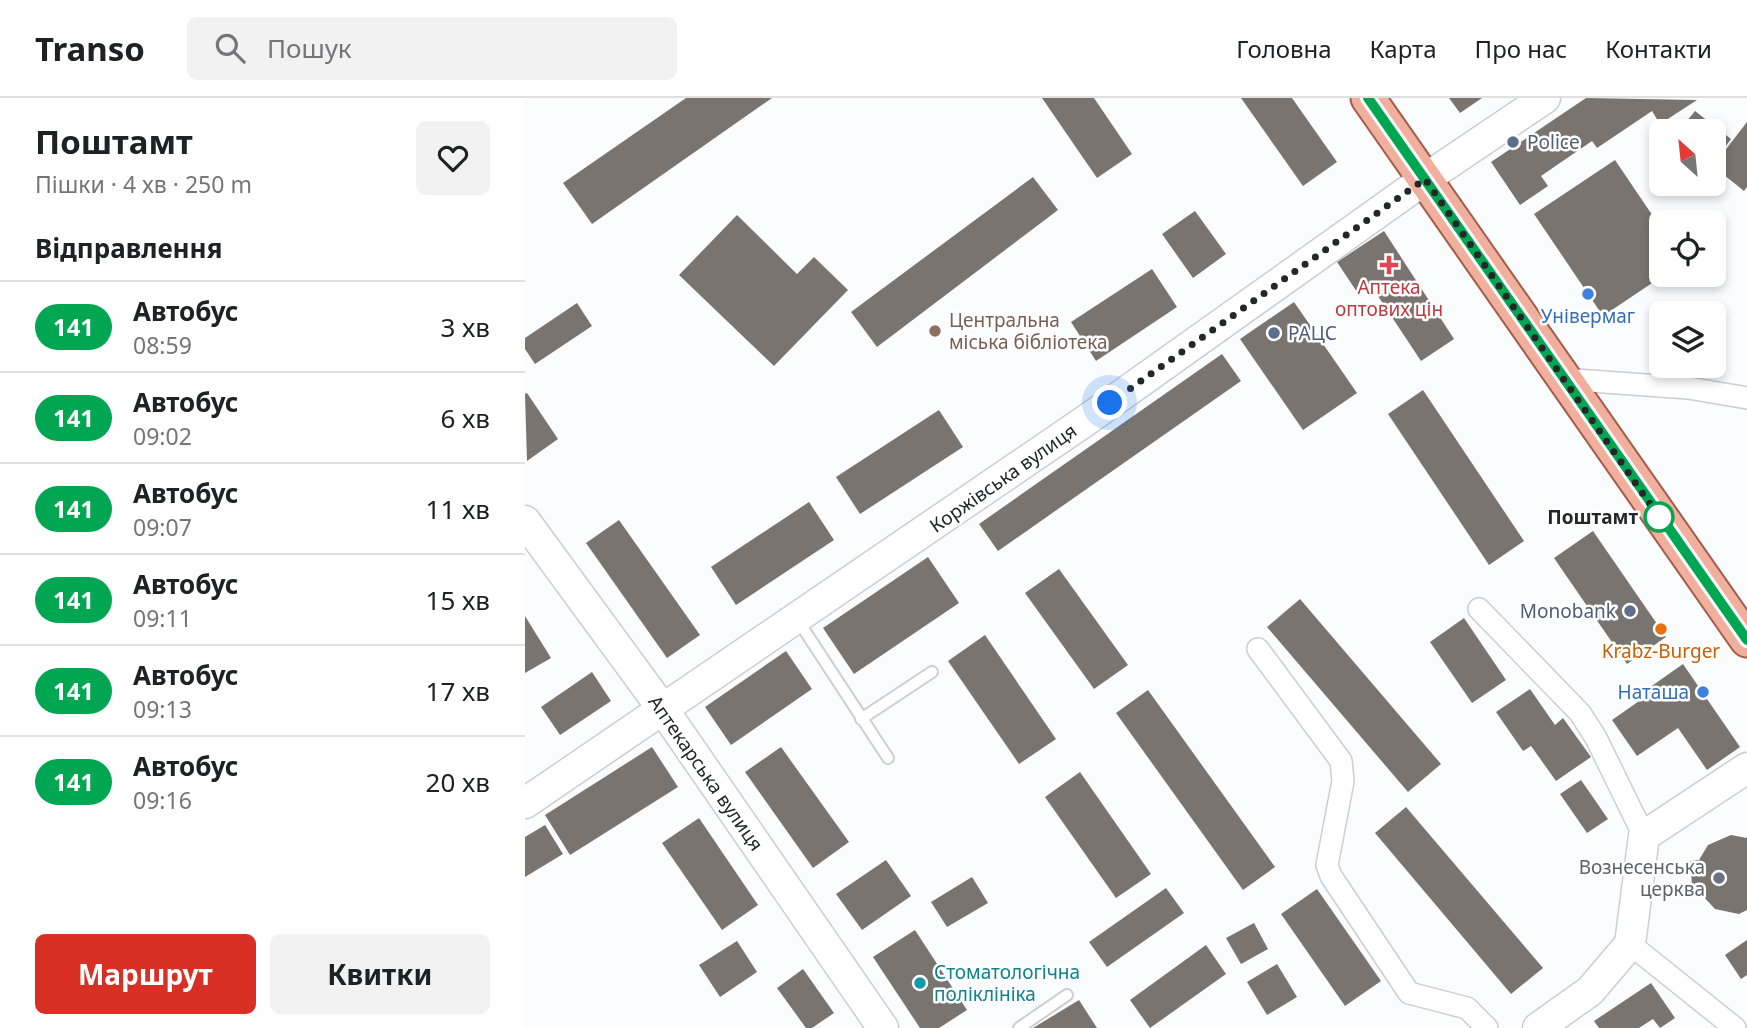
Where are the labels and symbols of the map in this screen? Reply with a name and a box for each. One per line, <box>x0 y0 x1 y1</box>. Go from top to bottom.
north arrow <box>1649 119 1725 196</box>
place label: Police <box>1527 129 1580 155</box>
marker: Police <box>1505 134 1521 150</box>
marker: Аптека оптових цін <box>1381 257 1397 273</box>
place label: Аптека оптових цін <box>1335 274 1443 322</box>
marker: Універмаг <box>1580 286 1596 302</box>
place label: Універмаг <box>1541 303 1635 329</box>
place label: Центральна міська бібліотека <box>949 307 1108 355</box>
place label: РАЦС <box>1288 320 1337 346</box>
marker: Центральна міська бібліотека <box>927 323 943 339</box>
marker: РАЦС <box>1266 325 1282 341</box>
your location <box>1092 385 1127 420</box>
street label: Коржівська вулиця <box>924 418 1082 538</box>
marker: Поштамт <box>1644 502 1674 532</box>
place label: Поштамт <box>1547 504 1638 530</box>
place label: Monobank <box>1520 598 1616 624</box>
marker: Monobank <box>1622 603 1638 619</box>
marker: Krabz-Burger <box>1653 621 1669 637</box>
place label: Krabz-Burger <box>1602 638 1720 664</box>
place label: Наташа <box>1618 679 1689 705</box>
marker: Наташа <box>1695 684 1711 700</box>
street label: Аптекарська вулиця <box>642 690 770 856</box>
place label: Вознесенська церква <box>1579 854 1705 902</box>
marker: Вознесенська церква <box>1711 870 1727 886</box>
place label: Стоматологічна поліклініка <box>934 959 1080 1007</box>
marker: Стоматологічна поліклініка <box>912 975 928 991</box>

